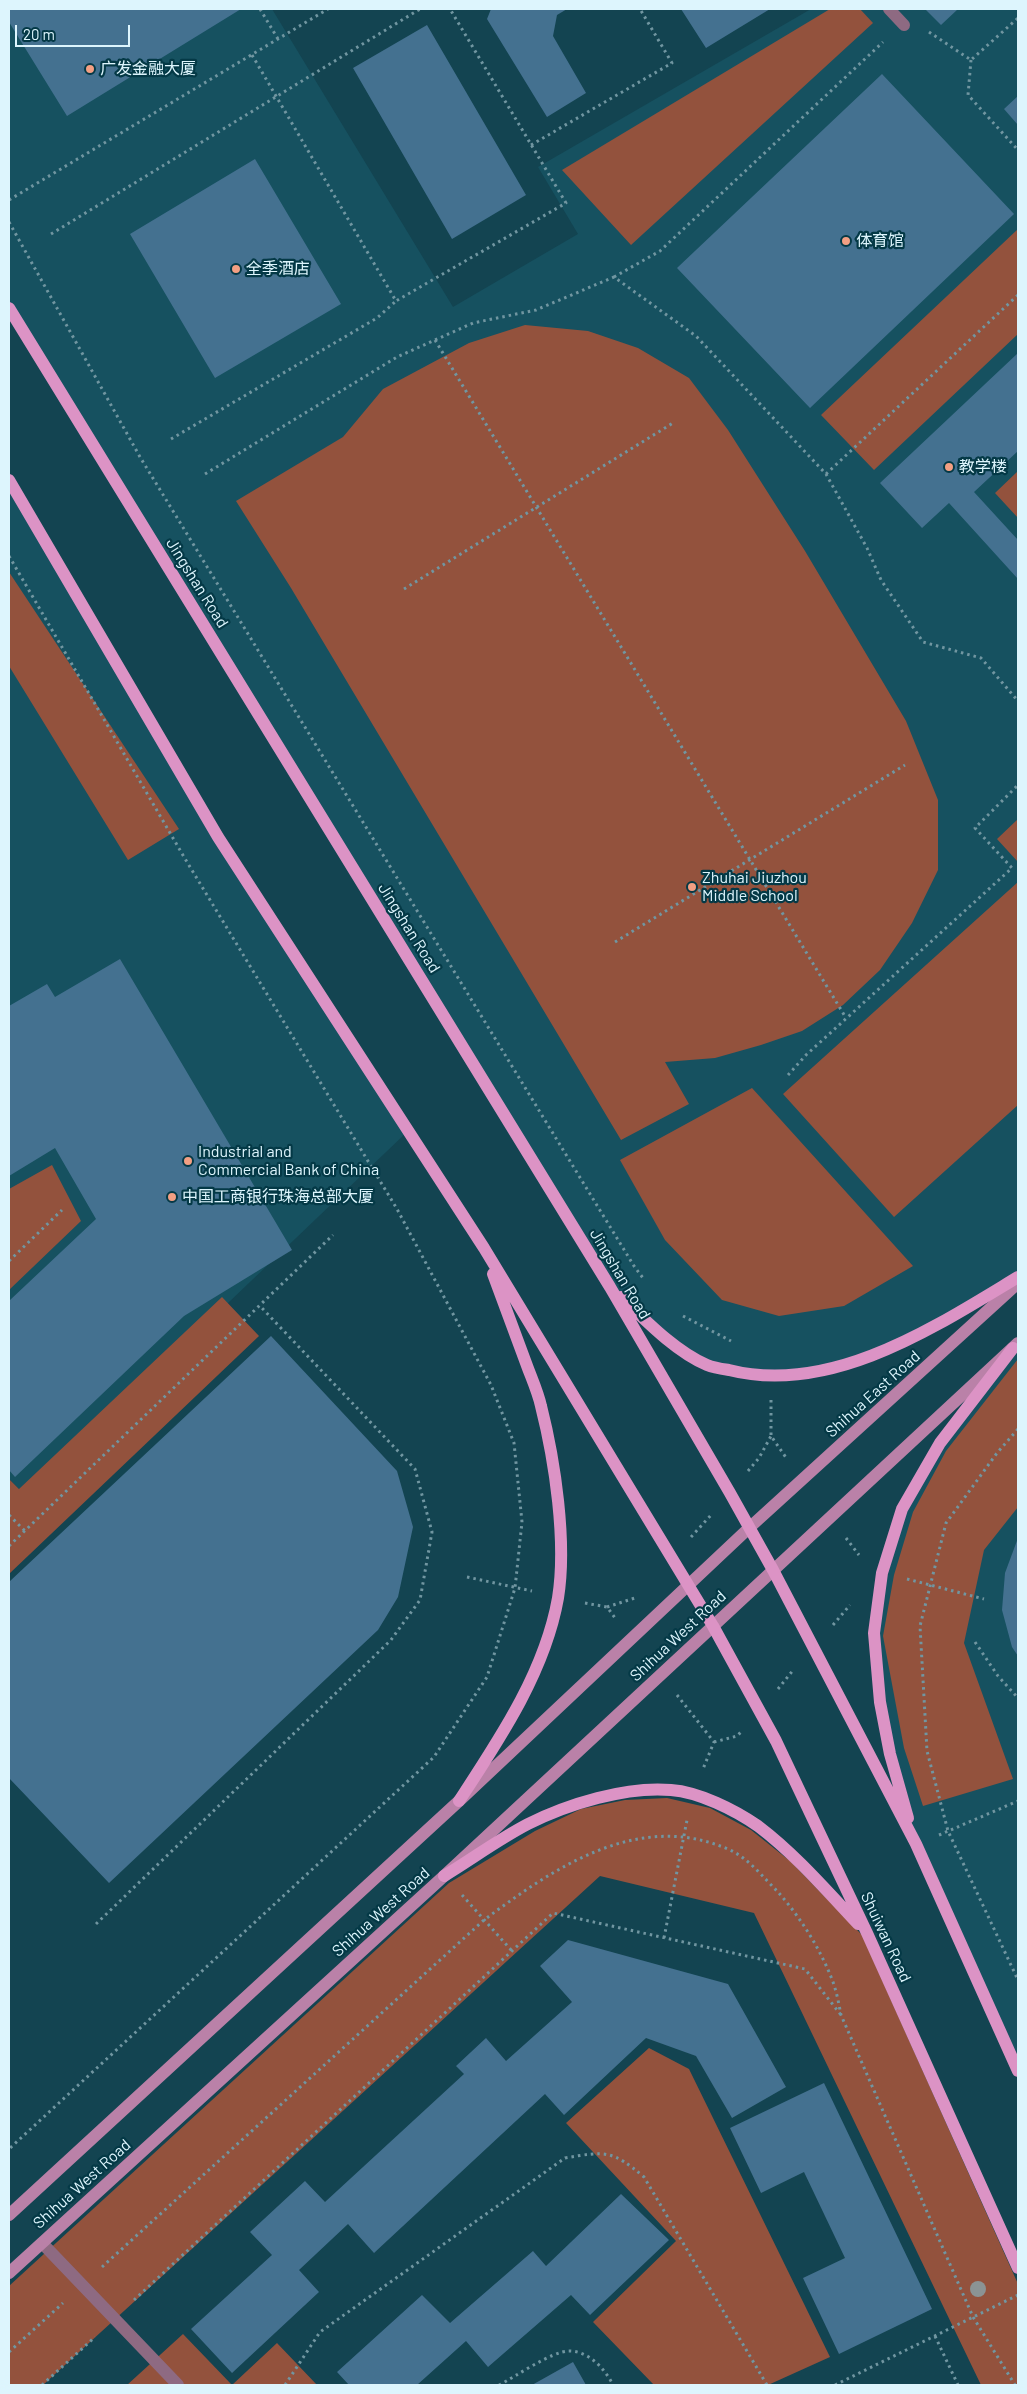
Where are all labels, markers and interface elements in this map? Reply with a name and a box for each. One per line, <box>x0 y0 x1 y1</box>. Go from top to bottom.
scale bar <box>18 15 132 47</box>
text: 20 m <box>23 25 55 43</box>
place label: 广发金融大厦 <box>100 59 196 79</box>
marker: 广发金融大厦 <box>84 63 96 75</box>
place label: 体育馆 <box>856 231 904 251</box>
marker: 体育馆 <box>840 235 852 247</box>
place label: 全季酒店 <box>246 259 310 279</box>
marker: 全季酒店 <box>230 263 242 275</box>
place label: 教学楼 <box>959 457 1007 477</box>
marker: 教学楼 <box>943 461 955 473</box>
street label: Jingshan Road <box>162 535 232 631</box>
place label: Zhuhai Jiuzhou Middle School <box>702 868 807 906</box>
street label: Jingshan Road <box>374 880 444 976</box>
marker: Zhuhai Jiuzhou Middle School <box>686 881 698 893</box>
place label: Industrial and Commercial Bank of China <box>198 1142 379 1180</box>
marker: Industrial and Commercial Bank of China <box>182 1155 194 1167</box>
place label: 中国工商银行珠海总部大厦 <box>182 1187 374 1207</box>
marker: 中国工商银行珠海总部大厦 <box>166 1191 178 1203</box>
street label: Jingshan Road <box>585 1225 655 1323</box>
street label: Shihua East Road <box>822 1347 924 1441</box>
street label: Shihua West Road <box>626 1587 730 1685</box>
street label: Shihua West Road <box>328 1863 434 1961</box>
street label: Shuiwan Road <box>857 1889 915 1985</box>
street label: Shihua West Road <box>29 2135 135 2233</box>

